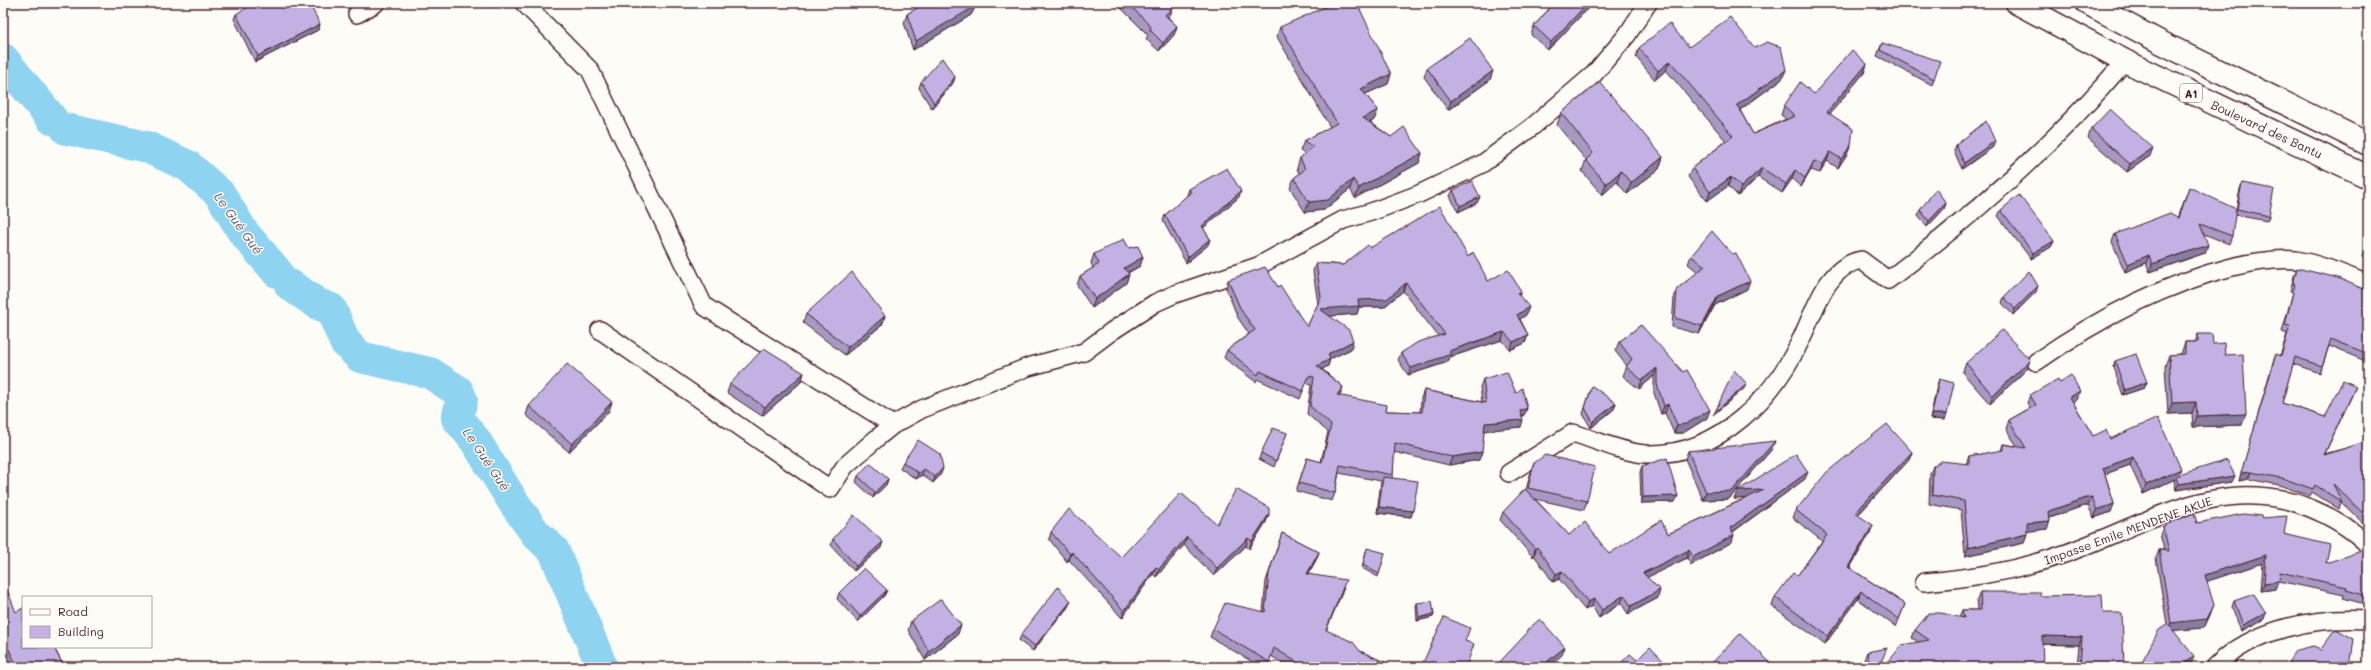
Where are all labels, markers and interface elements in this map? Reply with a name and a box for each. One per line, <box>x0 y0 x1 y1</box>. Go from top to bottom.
road number: A1 <box>2180 84 2202 102</box>
street label: Boulevard des Bantu <box>2209 96 2325 162</box>
water label: Le Gué Gué <box>211 189 267 257</box>
water label: Le Gué Gué <box>460 424 514 494</box>
street label: Impasse Emile MENDENE AKUE <box>2042 492 2214 568</box>
legend <box>22 596 152 648</box>
text: Road <box>58 603 88 619</box>
text: Building <box>58 623 104 639</box>

